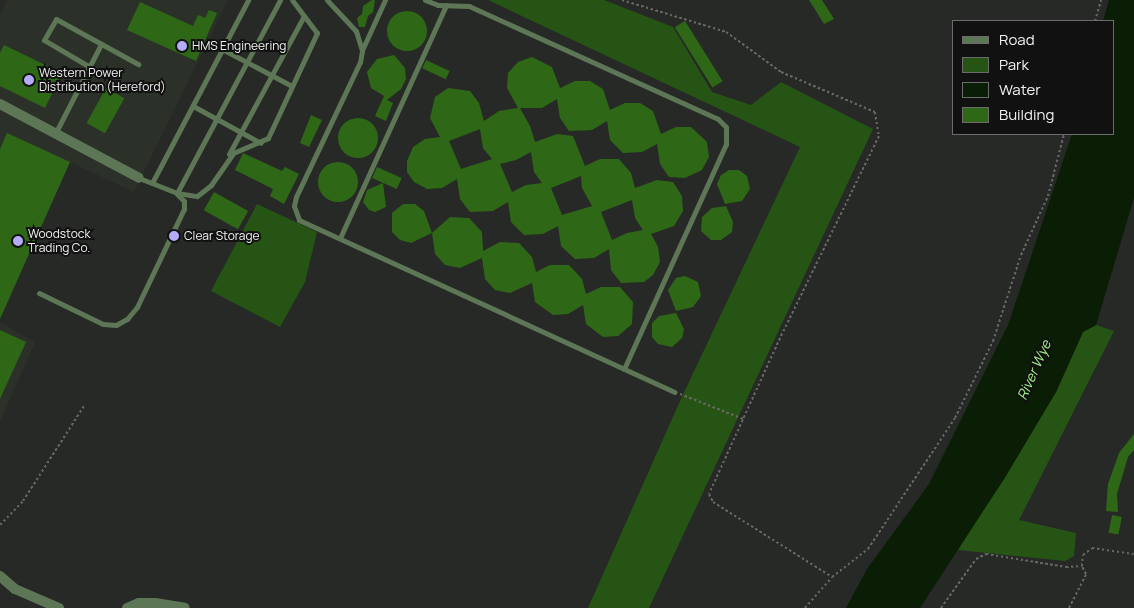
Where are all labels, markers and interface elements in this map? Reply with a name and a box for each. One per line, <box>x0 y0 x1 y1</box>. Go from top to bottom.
legend <box>952 20 1114 135</box>
text: Road <box>999 29 1035 50</box>
place label: HMS Engineering <box>192 39 286 53</box>
marker: HMS Engineering <box>176 40 188 52</box>
text: Park <box>999 54 1029 75</box>
place label: Western Power Distribution (Hereford) <box>39 66 166 94</box>
marker: Western Power Distribution (Hereford) <box>23 74 35 86</box>
text: Water <box>999 79 1041 100</box>
text: Building <box>999 104 1054 125</box>
place label: Woodstock Trading Co. <box>28 227 90 255</box>
place label: Clear Storage <box>184 229 260 243</box>
marker: Clear Storage <box>168 230 180 242</box>
marker: Woodstock Trading Co. <box>12 235 24 247</box>
water label: River Wye <box>1013 338 1055 402</box>

